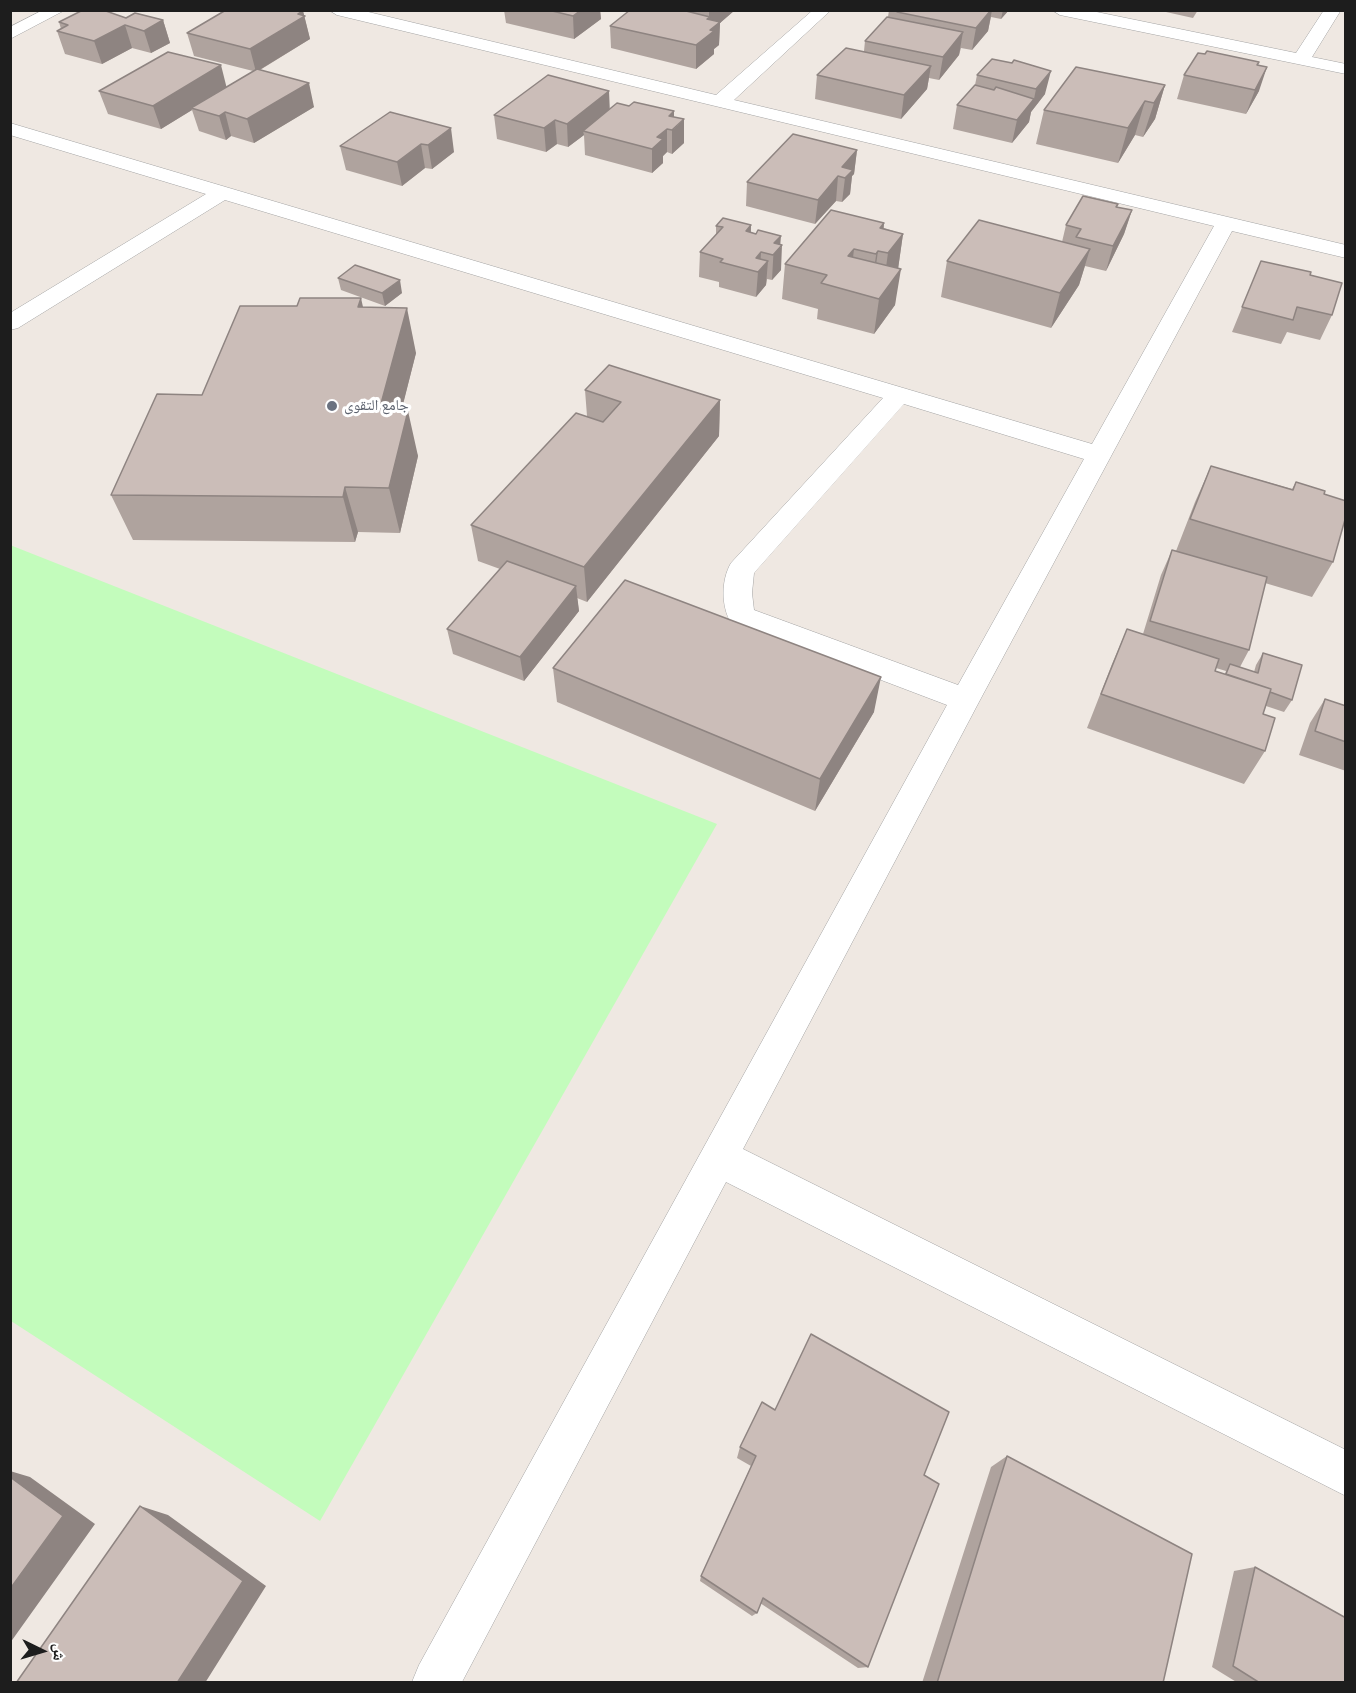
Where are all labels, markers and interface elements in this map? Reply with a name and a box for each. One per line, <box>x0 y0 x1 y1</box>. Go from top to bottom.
place label: جامع التقوى <box>344 397 409 415</box>
marker: جامع التقوى <box>325 399 339 413</box>
north arrow <box>12 1621 72 1681</box>
text: ش <box>47 1643 73 1662</box>

